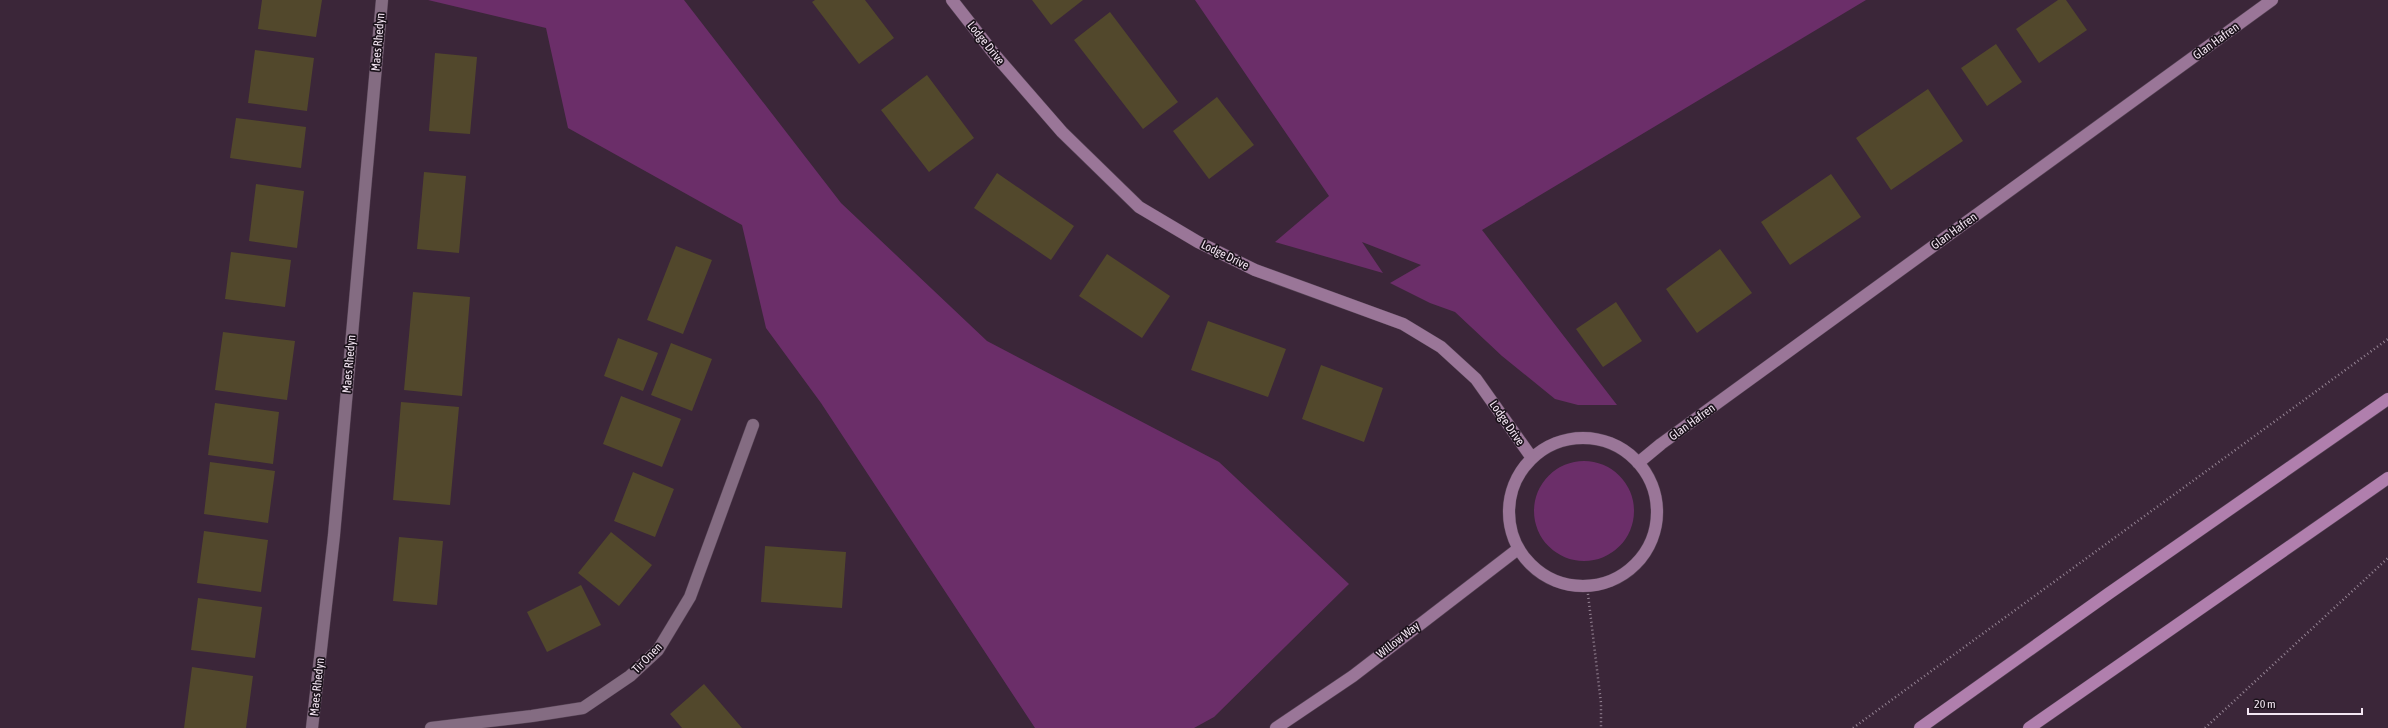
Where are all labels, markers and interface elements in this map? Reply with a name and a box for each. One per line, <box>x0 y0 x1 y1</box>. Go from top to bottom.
street label: Maes Rhedyn <box>368 12 388 72</box>
street label: Lodge Drive <box>964 19 1008 67</box>
street label: Glan Hafren <box>2190 20 2242 62</box>
street label: Glan Hafren <box>1928 210 1980 252</box>
street label: Lodge Drive <box>1199 237 1251 273</box>
street label: Maes Rhedyn <box>339 334 359 394</box>
street label: Lodge Drive <box>1487 398 1527 448</box>
street label: Glan Hafren <box>1666 401 1718 443</box>
street label: Willow Way <box>1374 619 1422 661</box>
street label: Tir Onen <box>629 640 665 676</box>
street label: Maes Rhedyn <box>307 657 327 717</box>
scale bar <box>2248 690 2362 716</box>
text: 20 m <box>2254 697 2276 711</box>

